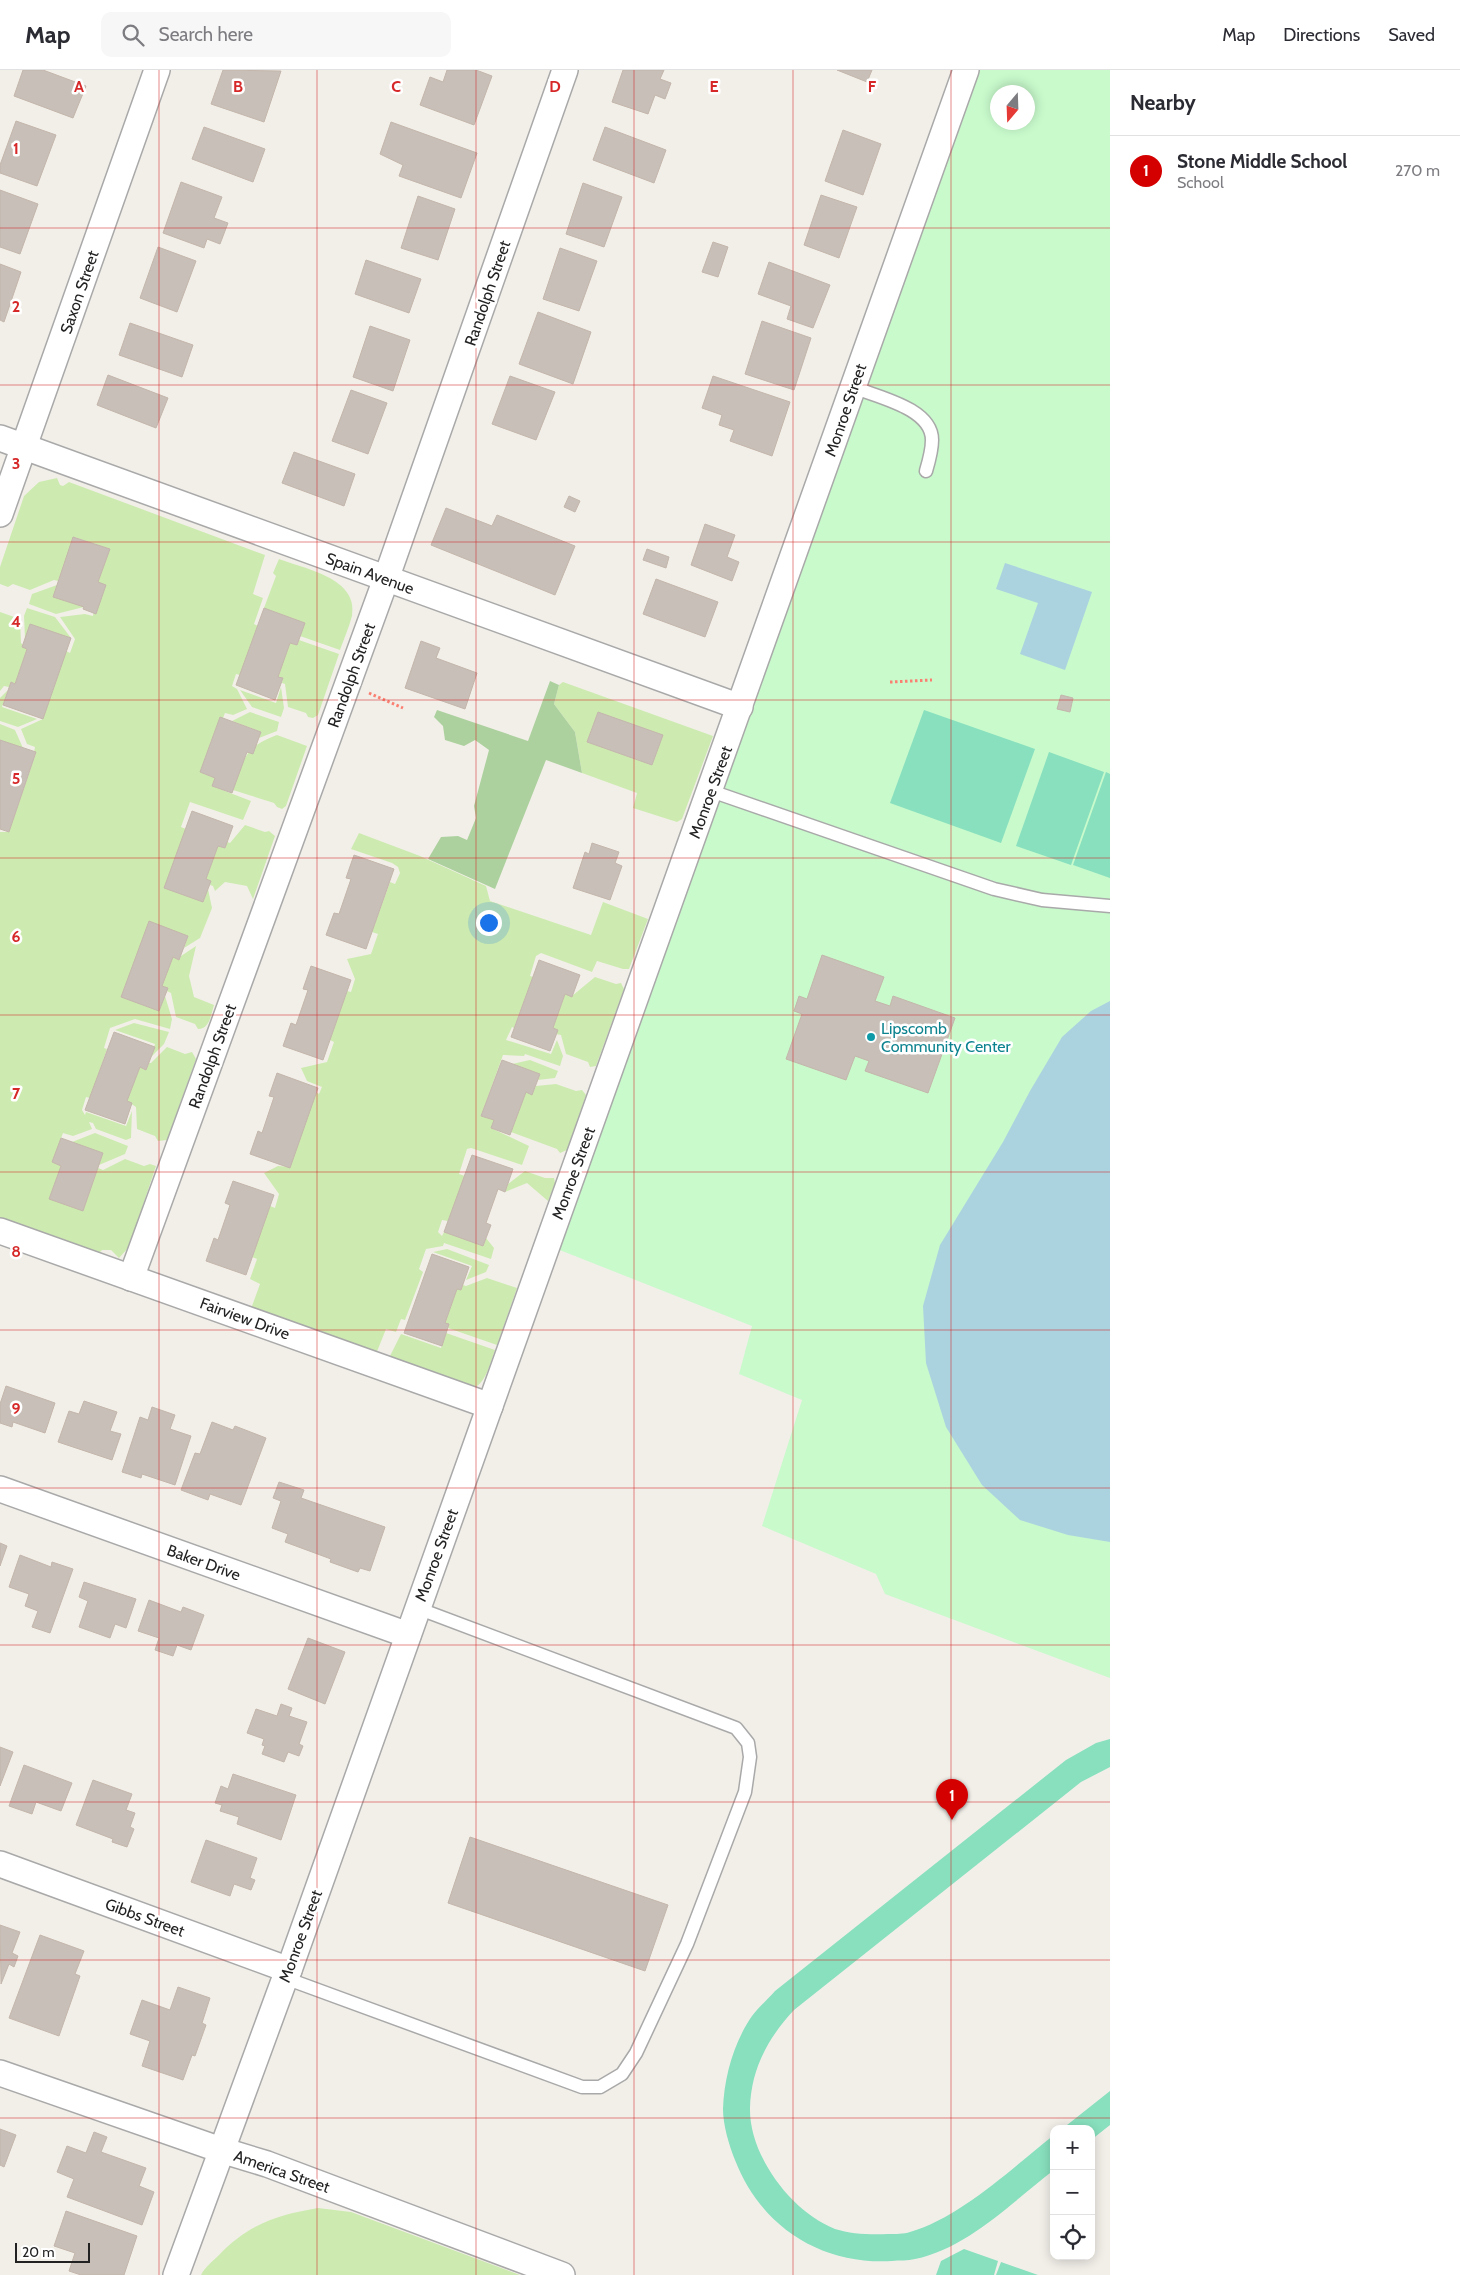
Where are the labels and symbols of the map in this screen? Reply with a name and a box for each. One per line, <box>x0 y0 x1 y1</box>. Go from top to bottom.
text: A <box>74 77 84 96</box>
text: B <box>233 77 243 96</box>
text: C <box>391 77 401 96</box>
text: D <box>549 77 561 96</box>
text: E <box>709 77 719 96</box>
text: F <box>868 77 877 96</box>
north arrow <box>990 85 1035 130</box>
text: 1 <box>13 139 19 158</box>
street label: Randolph Street <box>461 238 515 348</box>
street label: Saxon Street <box>56 247 103 336</box>
text: 2 <box>12 297 20 316</box>
street label: Monroe Street <box>821 361 870 459</box>
text: 3 <box>12 454 20 473</box>
street label: Spain Avenue <box>323 549 417 598</box>
text: 4 <box>11 612 21 631</box>
street label: Randolph Street <box>324 620 379 730</box>
street label: Monroe Street <box>685 743 736 841</box>
text: 5 <box>12 769 20 788</box>
your location <box>476 910 502 936</box>
text: 6 <box>12 927 21 946</box>
street label: Randolph Street <box>185 1001 240 1111</box>
place label: Lipscomb Community Center <box>881 1019 1011 1056</box>
marker: Lipscomb Community Center <box>865 1031 877 1043</box>
text: 7 <box>12 1084 21 1103</box>
street label: Monroe Street <box>548 1124 599 1222</box>
text: 8 <box>11 1242 21 1261</box>
street label: Fairview Drive <box>197 1293 292 1343</box>
text: 9 <box>12 1399 21 1418</box>
street label: Monroe Street <box>411 1506 462 1604</box>
street label: Baker Drive <box>164 1540 243 1585</box>
pin: 1 <box>936 1779 968 1820</box>
street label: Monroe Street <box>275 1887 326 1985</box>
street label: Gibbs Street <box>103 1894 188 1941</box>
street label: America Street <box>231 2146 333 2197</box>
scale bar <box>15 2240 90 2263</box>

